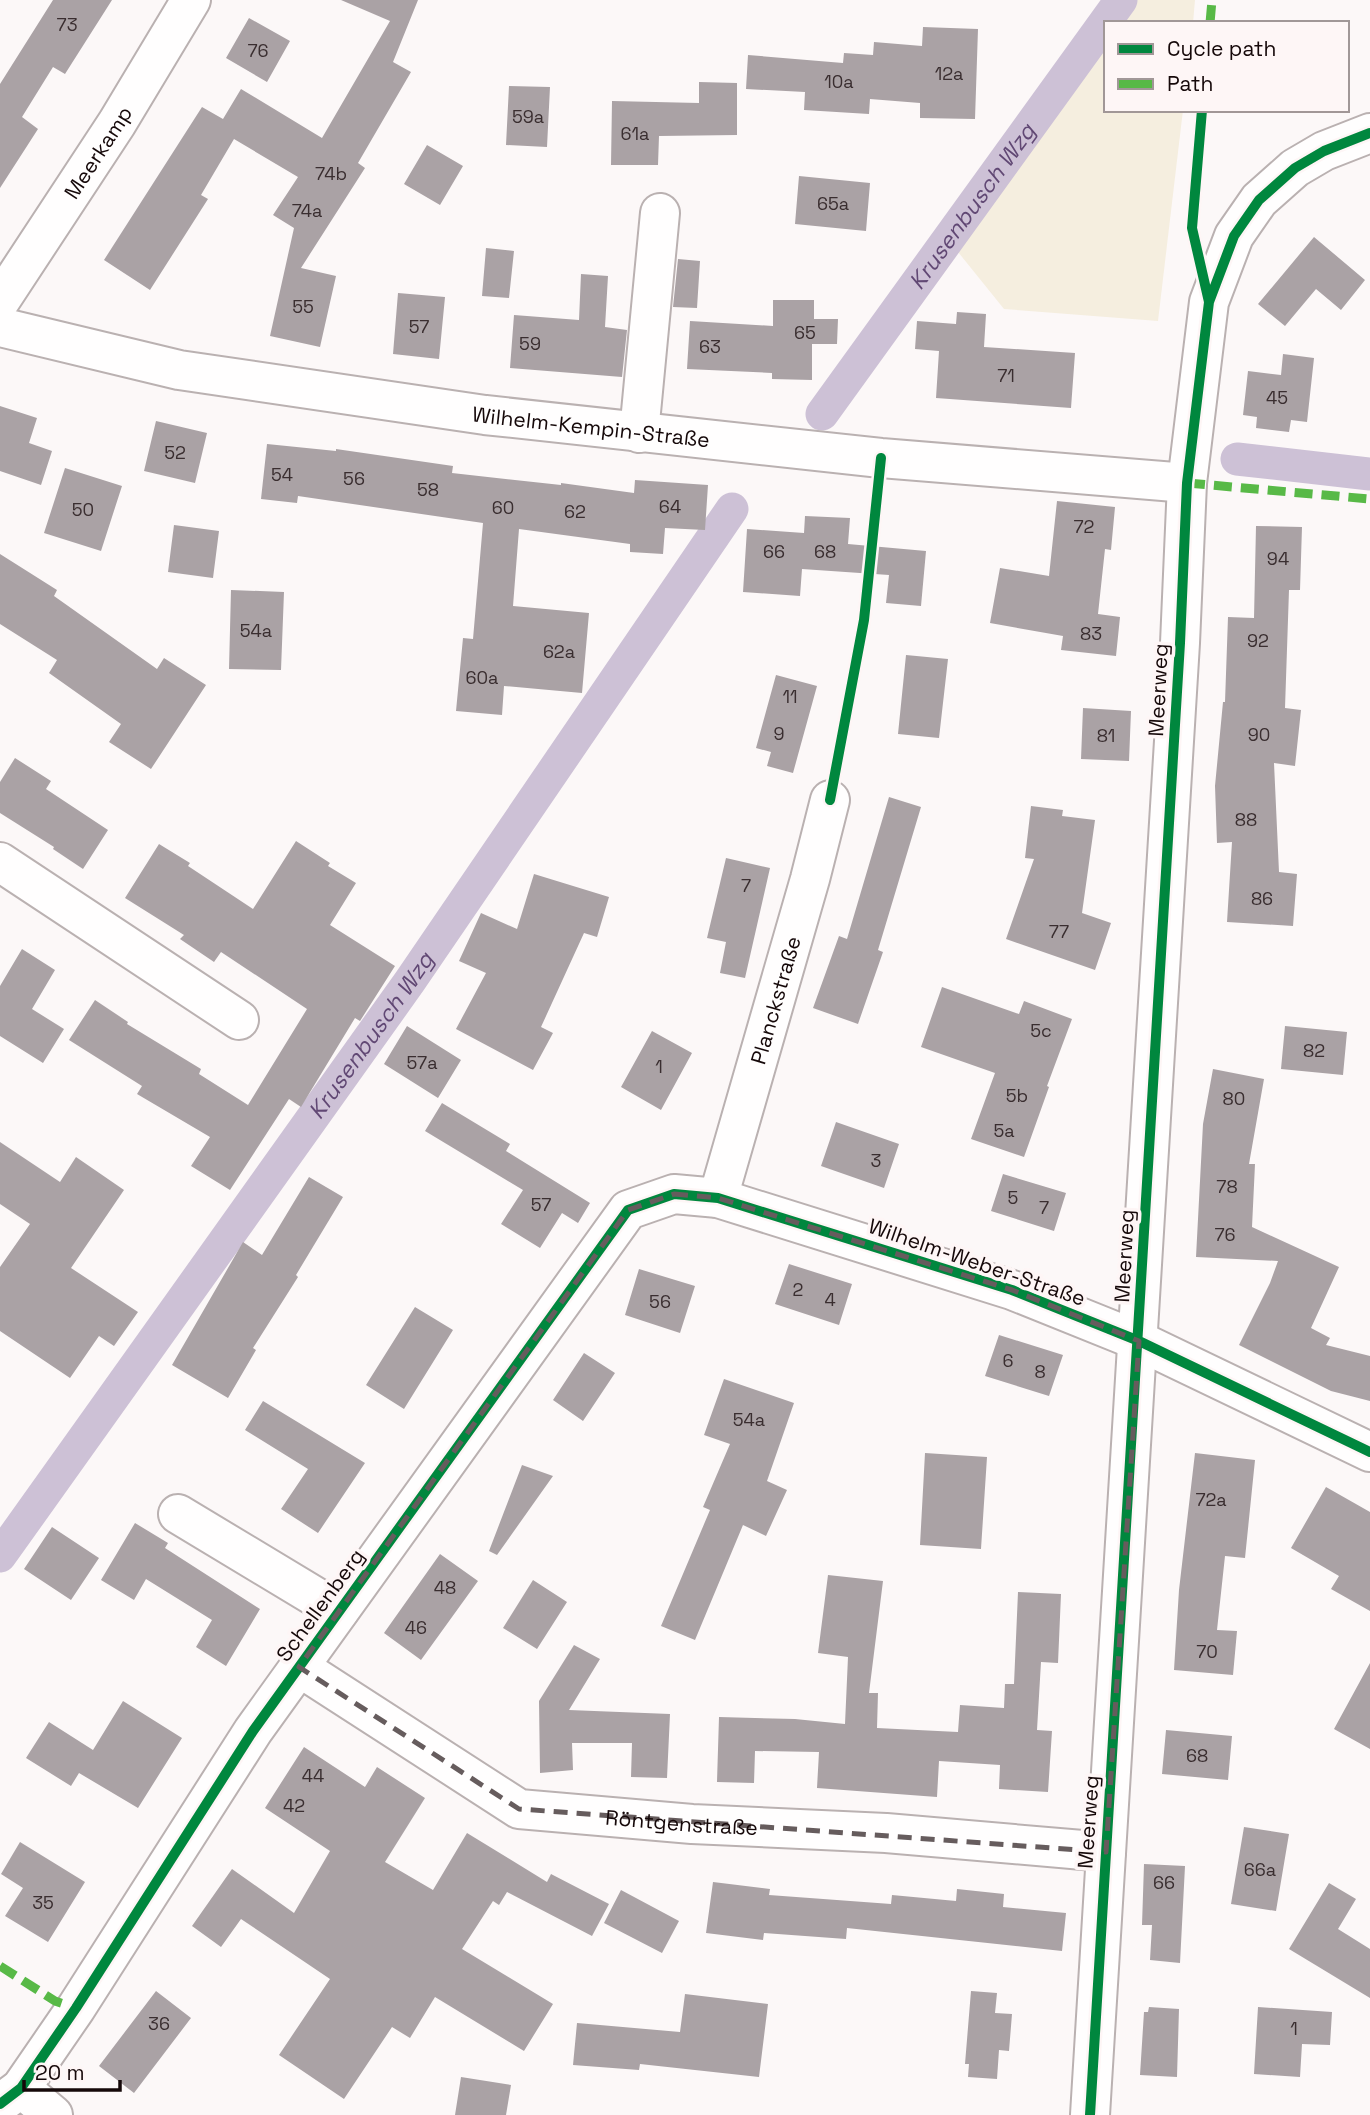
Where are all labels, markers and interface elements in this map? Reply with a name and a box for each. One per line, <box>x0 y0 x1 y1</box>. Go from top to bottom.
house number: 73 <box>56 13 78 36</box>
legend <box>1104 21 1349 112</box>
text: Cycle path <box>1167 35 1276 62</box>
house number: 76 <box>247 39 269 62</box>
house number: 12a <box>935 62 963 85</box>
house number: 10a <box>824 70 854 93</box>
text: Path <box>1167 70 1213 97</box>
street label: Meerkamp <box>57 101 138 204</box>
house number: 59a <box>512 105 544 128</box>
water label: Krusenbusch Wzg <box>902 117 1043 295</box>
house number: 61a <box>621 122 649 145</box>
house number: 74b <box>315 162 347 185</box>
house number: 65a <box>817 192 849 215</box>
house number: 74a <box>292 199 322 222</box>
house number: 55 <box>292 295 314 318</box>
house number: 57 <box>409 315 429 338</box>
house number: 65 <box>794 321 816 344</box>
house number: 59 <box>519 332 541 355</box>
house number: 63 <box>699 335 721 358</box>
house number: 71 <box>997 364 1015 387</box>
house number: 45 <box>1266 386 1288 409</box>
street label: Wilhelm-Kempin-Straße <box>470 400 711 453</box>
house number: 52 <box>164 441 186 464</box>
house number: 54 <box>271 463 293 486</box>
house number: 56 <box>343 467 365 490</box>
house number: 58 <box>417 478 439 501</box>
house number: 64 <box>659 495 681 518</box>
house number: 60 <box>492 496 514 519</box>
house number: 50 <box>72 498 94 521</box>
house number: 62 <box>564 500 586 523</box>
house number: 72 <box>1074 515 1094 538</box>
house number: 66 <box>763 540 785 563</box>
house number: 68 <box>814 540 836 563</box>
house number: 94 <box>1267 547 1289 570</box>
house number: 54a <box>240 619 272 642</box>
house number: 83 <box>1080 622 1102 645</box>
house number: 92 <box>1247 629 1269 652</box>
house number: 62a <box>543 640 575 663</box>
street label: Meerweg <box>1142 643 1174 737</box>
house number: 60a <box>466 666 498 689</box>
house number: 11 <box>782 685 798 708</box>
house number: 9 <box>773 722 785 745</box>
house number: 90 <box>1248 723 1270 746</box>
house number: 81 <box>1097 724 1115 747</box>
house number: 88 <box>1235 808 1257 831</box>
house number: 7 <box>741 874 751 897</box>
house number: 86 <box>1251 887 1273 910</box>
house number: 77 <box>1049 920 1069 943</box>
street label: Planckstraße <box>744 933 806 1067</box>
water label: Krusenbusch Wzg <box>301 945 441 1125</box>
house number: 5c <box>1030 1019 1052 1042</box>
house number: 82 <box>1303 1039 1325 1062</box>
house number: 57a <box>406 1051 438 1074</box>
house number: 1 <box>655 1055 663 1078</box>
house number: 5b <box>1006 1084 1028 1107</box>
house number: 80 <box>1223 1087 1245 1110</box>
house number: 5a <box>993 1119 1015 1142</box>
house number: 3 <box>871 1149 881 1172</box>
house number: 78 <box>1216 1175 1238 1198</box>
house number: 5 <box>1008 1186 1018 1209</box>
house number: 57 <box>531 1193 551 1216</box>
house number: 7 <box>1039 1196 1049 1219</box>
street label: Meerweg <box>1108 1209 1140 1303</box>
street label: Wilhelm-Weber-Straße <box>865 1212 1089 1312</box>
house number: 76 <box>1214 1223 1236 1246</box>
house number: 2 <box>793 1278 803 1301</box>
house number: 4 <box>824 1288 836 1311</box>
house number: 56 <box>649 1290 671 1313</box>
house number: 6 <box>1002 1349 1014 1372</box>
house number: 8 <box>1034 1360 1046 1383</box>
house number: 54a <box>733 1408 765 1431</box>
house number: 72a <box>1195 1488 1227 1511</box>
street label: Schellenberg <box>270 1543 370 1667</box>
house number: 48 <box>434 1576 456 1599</box>
house number: 46 <box>405 1616 427 1639</box>
house number: 70 <box>1196 1640 1218 1663</box>
house number: 68 <box>1186 1744 1208 1767</box>
house number: 44 <box>302 1764 324 1787</box>
street label: Meerweg <box>1071 1774 1105 1870</box>
house number: 42 <box>283 1794 305 1817</box>
street label: Röntgenstraße <box>604 1803 758 1841</box>
house number: 66a <box>1244 1858 1276 1881</box>
house number: 66 <box>1153 1871 1175 1894</box>
house number: 35 <box>32 1891 54 1914</box>
house number: 36 <box>148 2012 170 2035</box>
house number: 1 <box>1290 2017 1298 2040</box>
scale bar <box>24 2048 121 2092</box>
text: 20 m <box>35 2059 85 2086</box>

